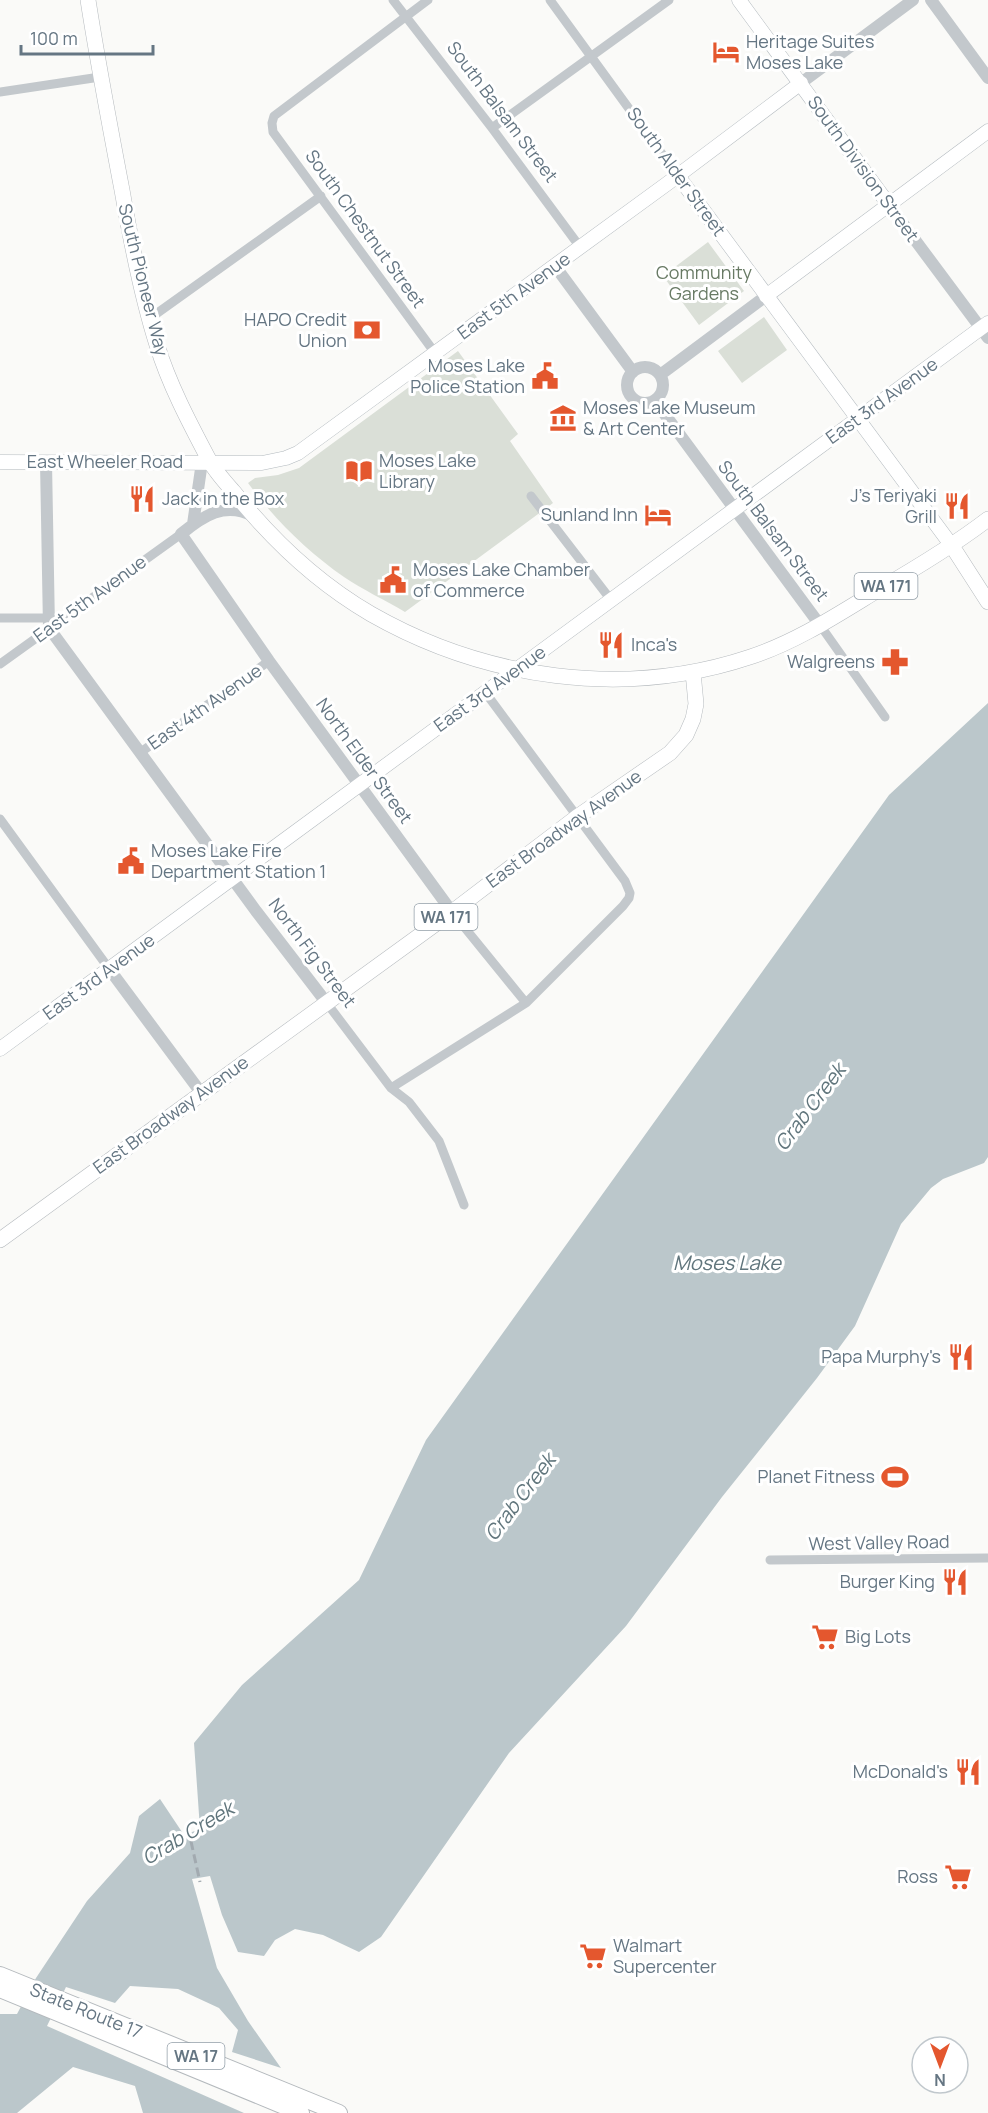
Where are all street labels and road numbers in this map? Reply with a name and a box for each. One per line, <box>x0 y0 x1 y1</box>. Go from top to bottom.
street label: South Balsam Street <box>442 36 564 187</box>
street label: South Division Street <box>803 91 925 246</box>
street label: South Alder Street <box>622 102 732 241</box>
street label: South Chestnut Street <box>300 145 431 312</box>
street label: South Pioneer Way <box>113 201 175 359</box>
street label: East 5th Avenue <box>452 246 575 344</box>
street label: East 3rd Avenue <box>821 351 942 449</box>
street label: East Wheeler Road <box>27 449 183 473</box>
street label: South Balsam Street <box>713 455 835 606</box>
street label: East 5th Avenue <box>28 549 151 647</box>
road number: WA 171 <box>854 573 918 599</box>
street label: East 3rd Avenue <box>429 639 550 737</box>
street label: East 4th Avenue <box>143 658 266 755</box>
street label: North Elder Street <box>311 693 418 828</box>
street label: East Broadway Avenue <box>481 764 646 893</box>
street label: North Fig Street <box>264 893 362 1012</box>
road number: WA 171 <box>414 904 478 930</box>
street label: East 3rd Avenue <box>38 927 159 1025</box>
street label: East Broadway Avenue <box>88 1050 253 1179</box>
street label: West Valley Road <box>808 1529 950 1555</box>
street label: State Route 17 <box>27 1977 146 2043</box>
road number: WA 17 <box>168 2043 224 2069</box>

